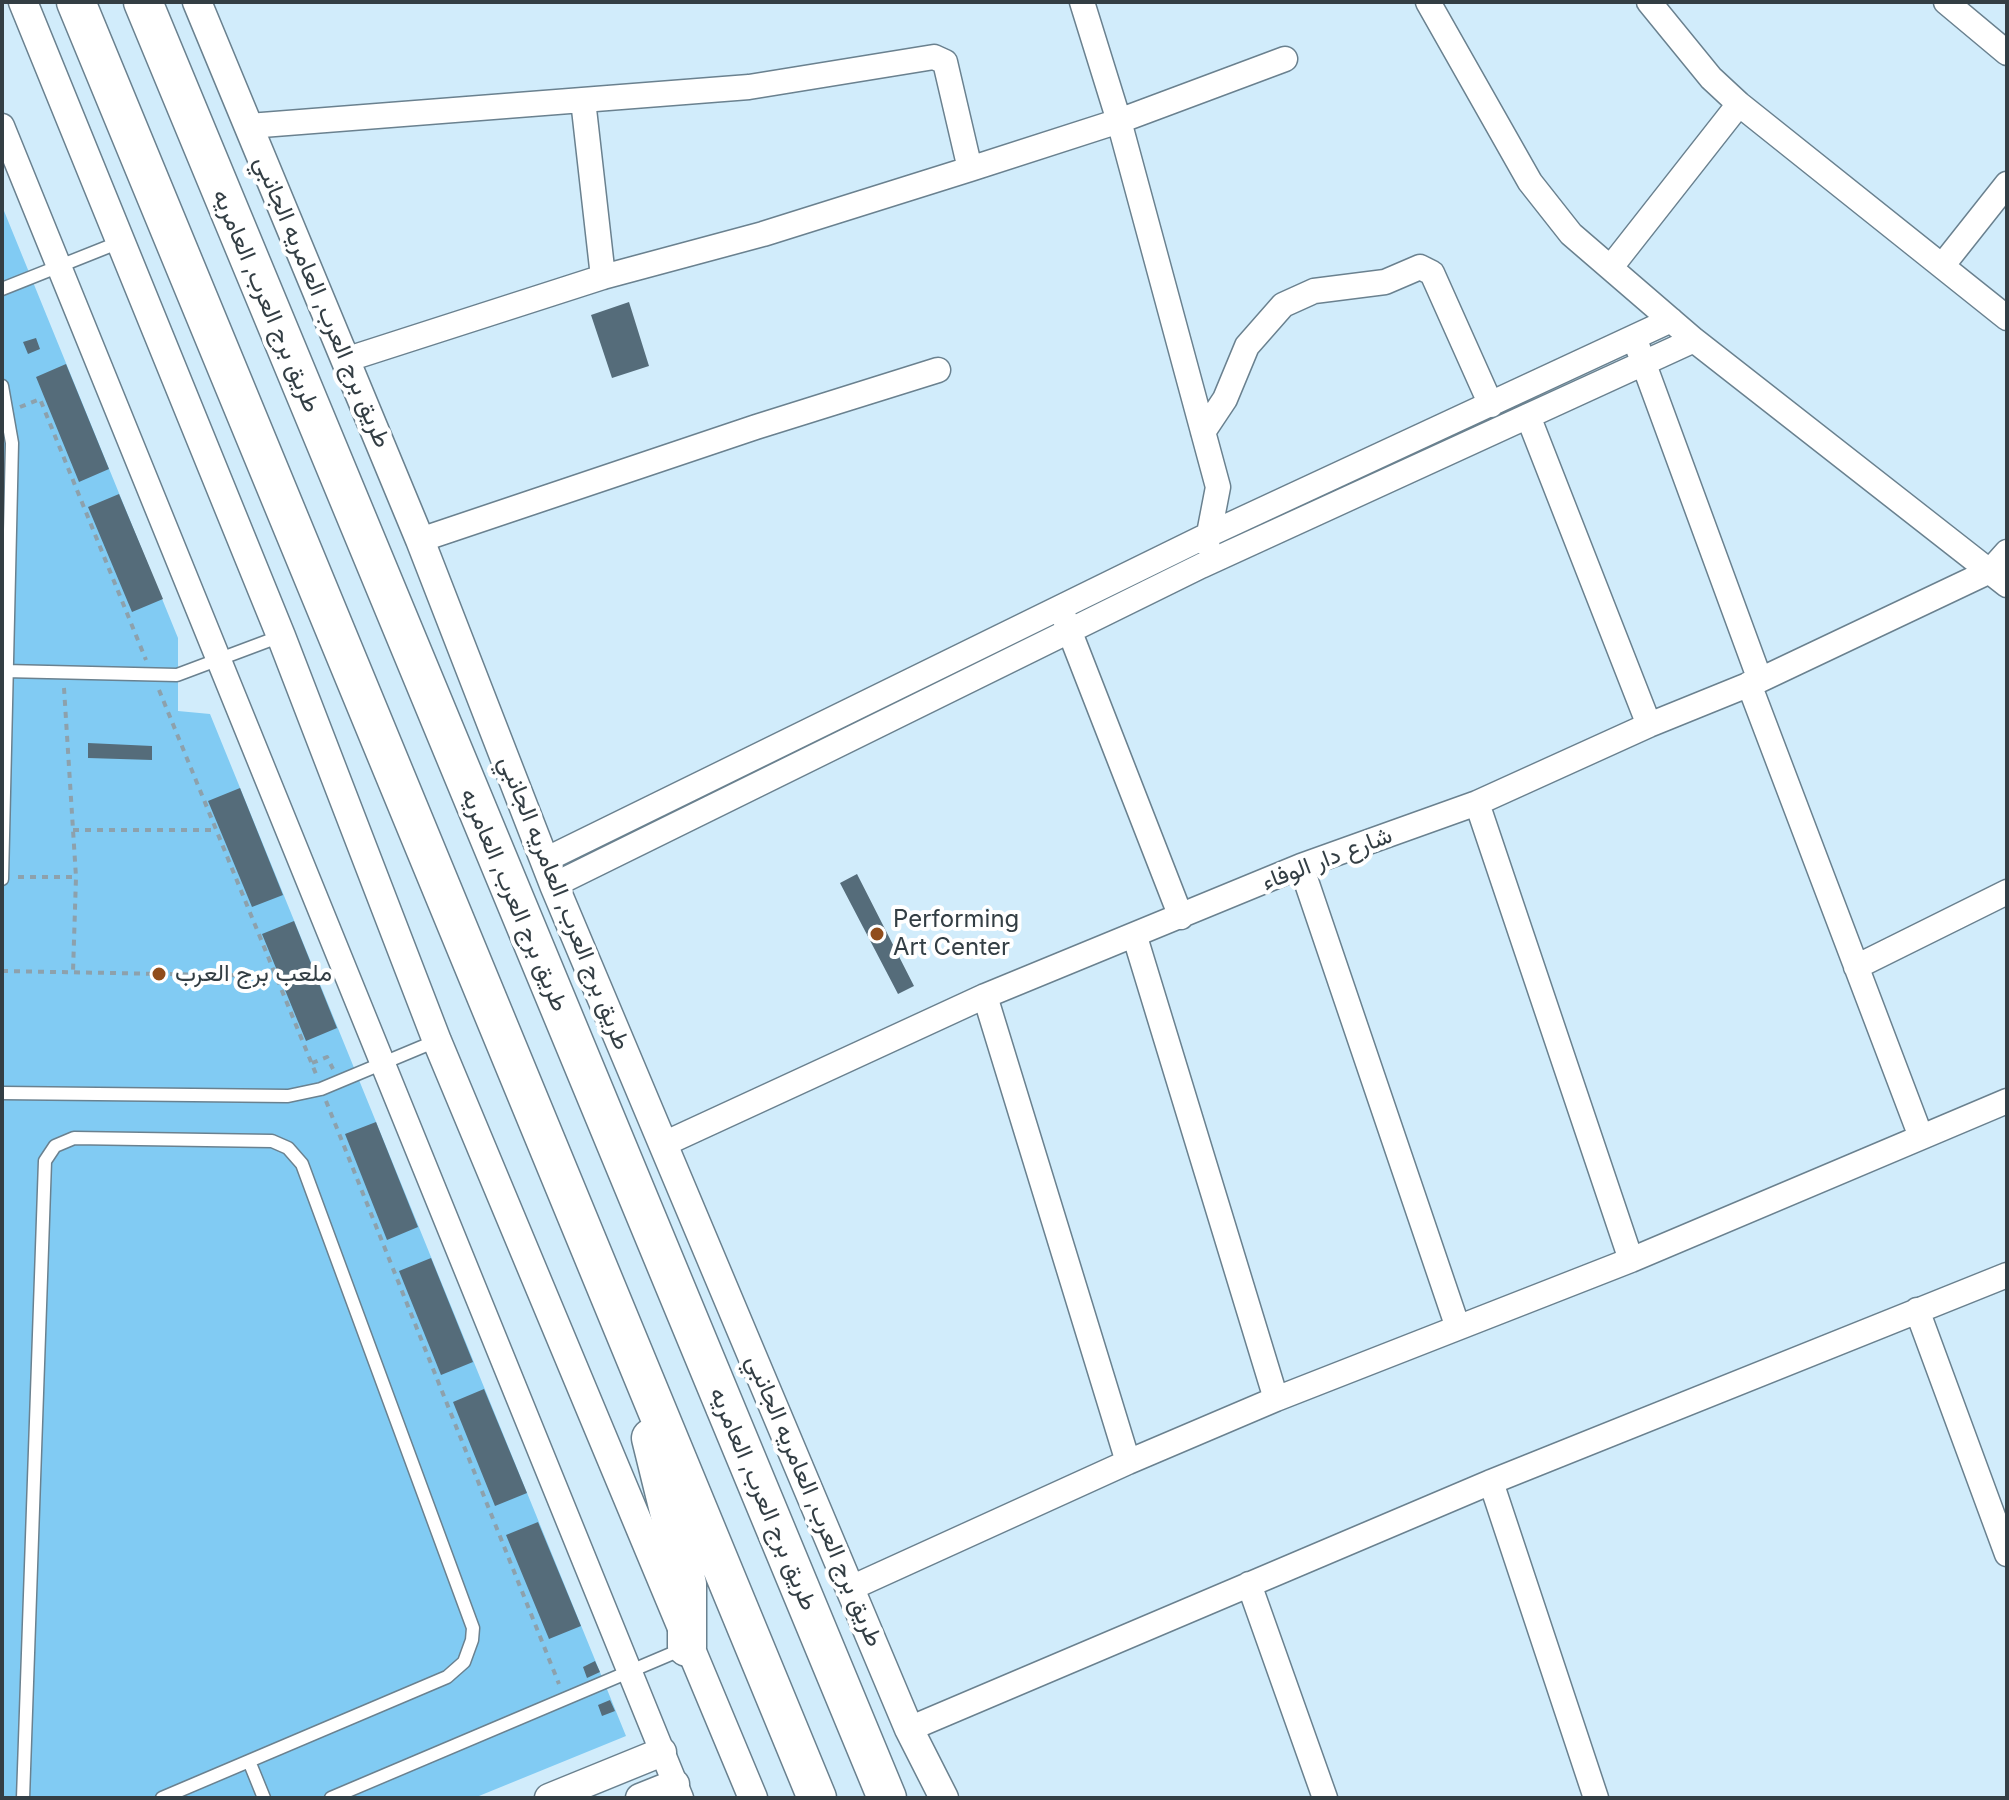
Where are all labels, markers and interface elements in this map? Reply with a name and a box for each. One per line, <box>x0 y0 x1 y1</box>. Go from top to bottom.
street label: طريق برج العرب, العامريه الجانبي <box>247 152 397 452</box>
street label: طريق برج العرب, العامريه <box>206 185 326 417</box>
street label: طريق برج العرب, العامريه الجانبي <box>492 752 636 1054</box>
street label: طريق برج العرب, العامريه <box>454 784 574 1016</box>
street label: شارع دار الوفاء <box>1258 821 1396 897</box>
place label: Performing Art Center <box>893 906 1019 962</box>
marker: Performing Art Center <box>868 925 886 943</box>
place label: ملعب برج العرب <box>175 960 332 988</box>
marker: ملعب برج العرب <box>150 965 168 983</box>
street label: طريق برج العرب, العامريه الجانبي <box>739 1351 889 1651</box>
street label: طريق برج العرب, العامريه <box>703 1383 823 1615</box>

